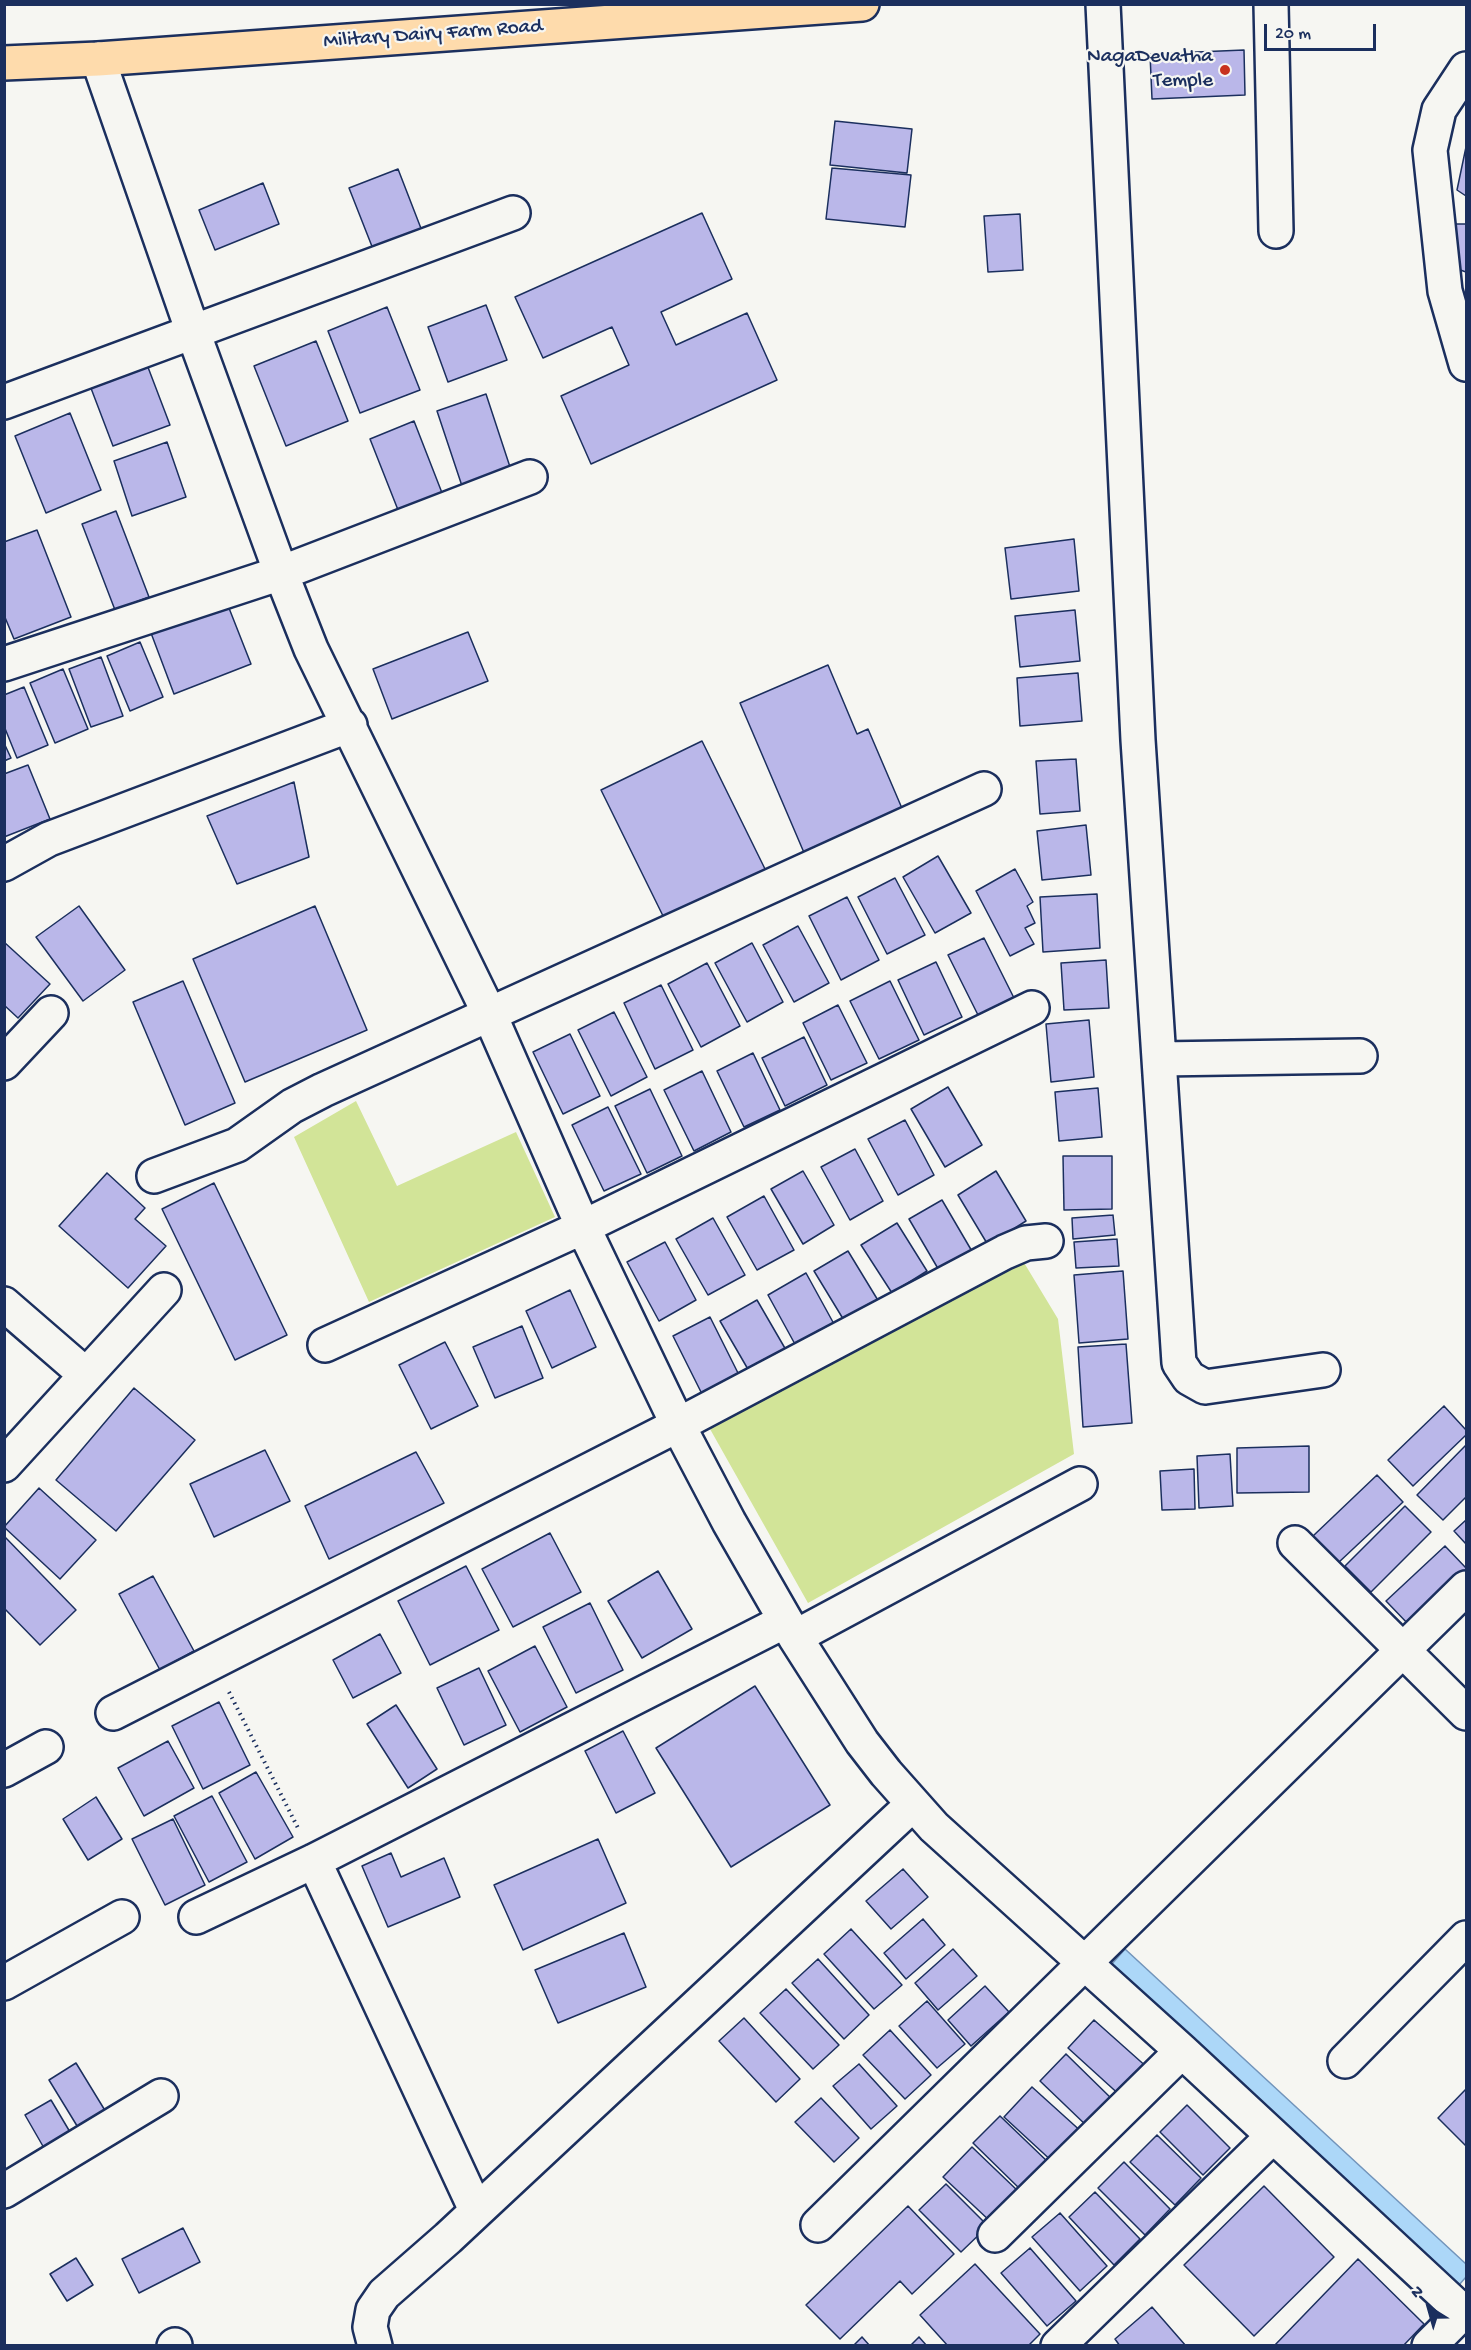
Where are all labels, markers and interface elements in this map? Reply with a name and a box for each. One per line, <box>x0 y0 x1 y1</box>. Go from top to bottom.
scale bar <box>1267 12 1380 50</box>
street label: Military Dairy Farm Road <box>323 15 543 55</box>
text: 20 m <box>1275 24 1311 45</box>
place label: NagaDevatha Temple <box>1087 45 1213 95</box>
marker: NagaDevatha Temple <box>1218 63 1232 77</box>
north arrow <box>1399 2278 1459 2338</box>
text: N <box>1408 2282 1428 2304</box>

